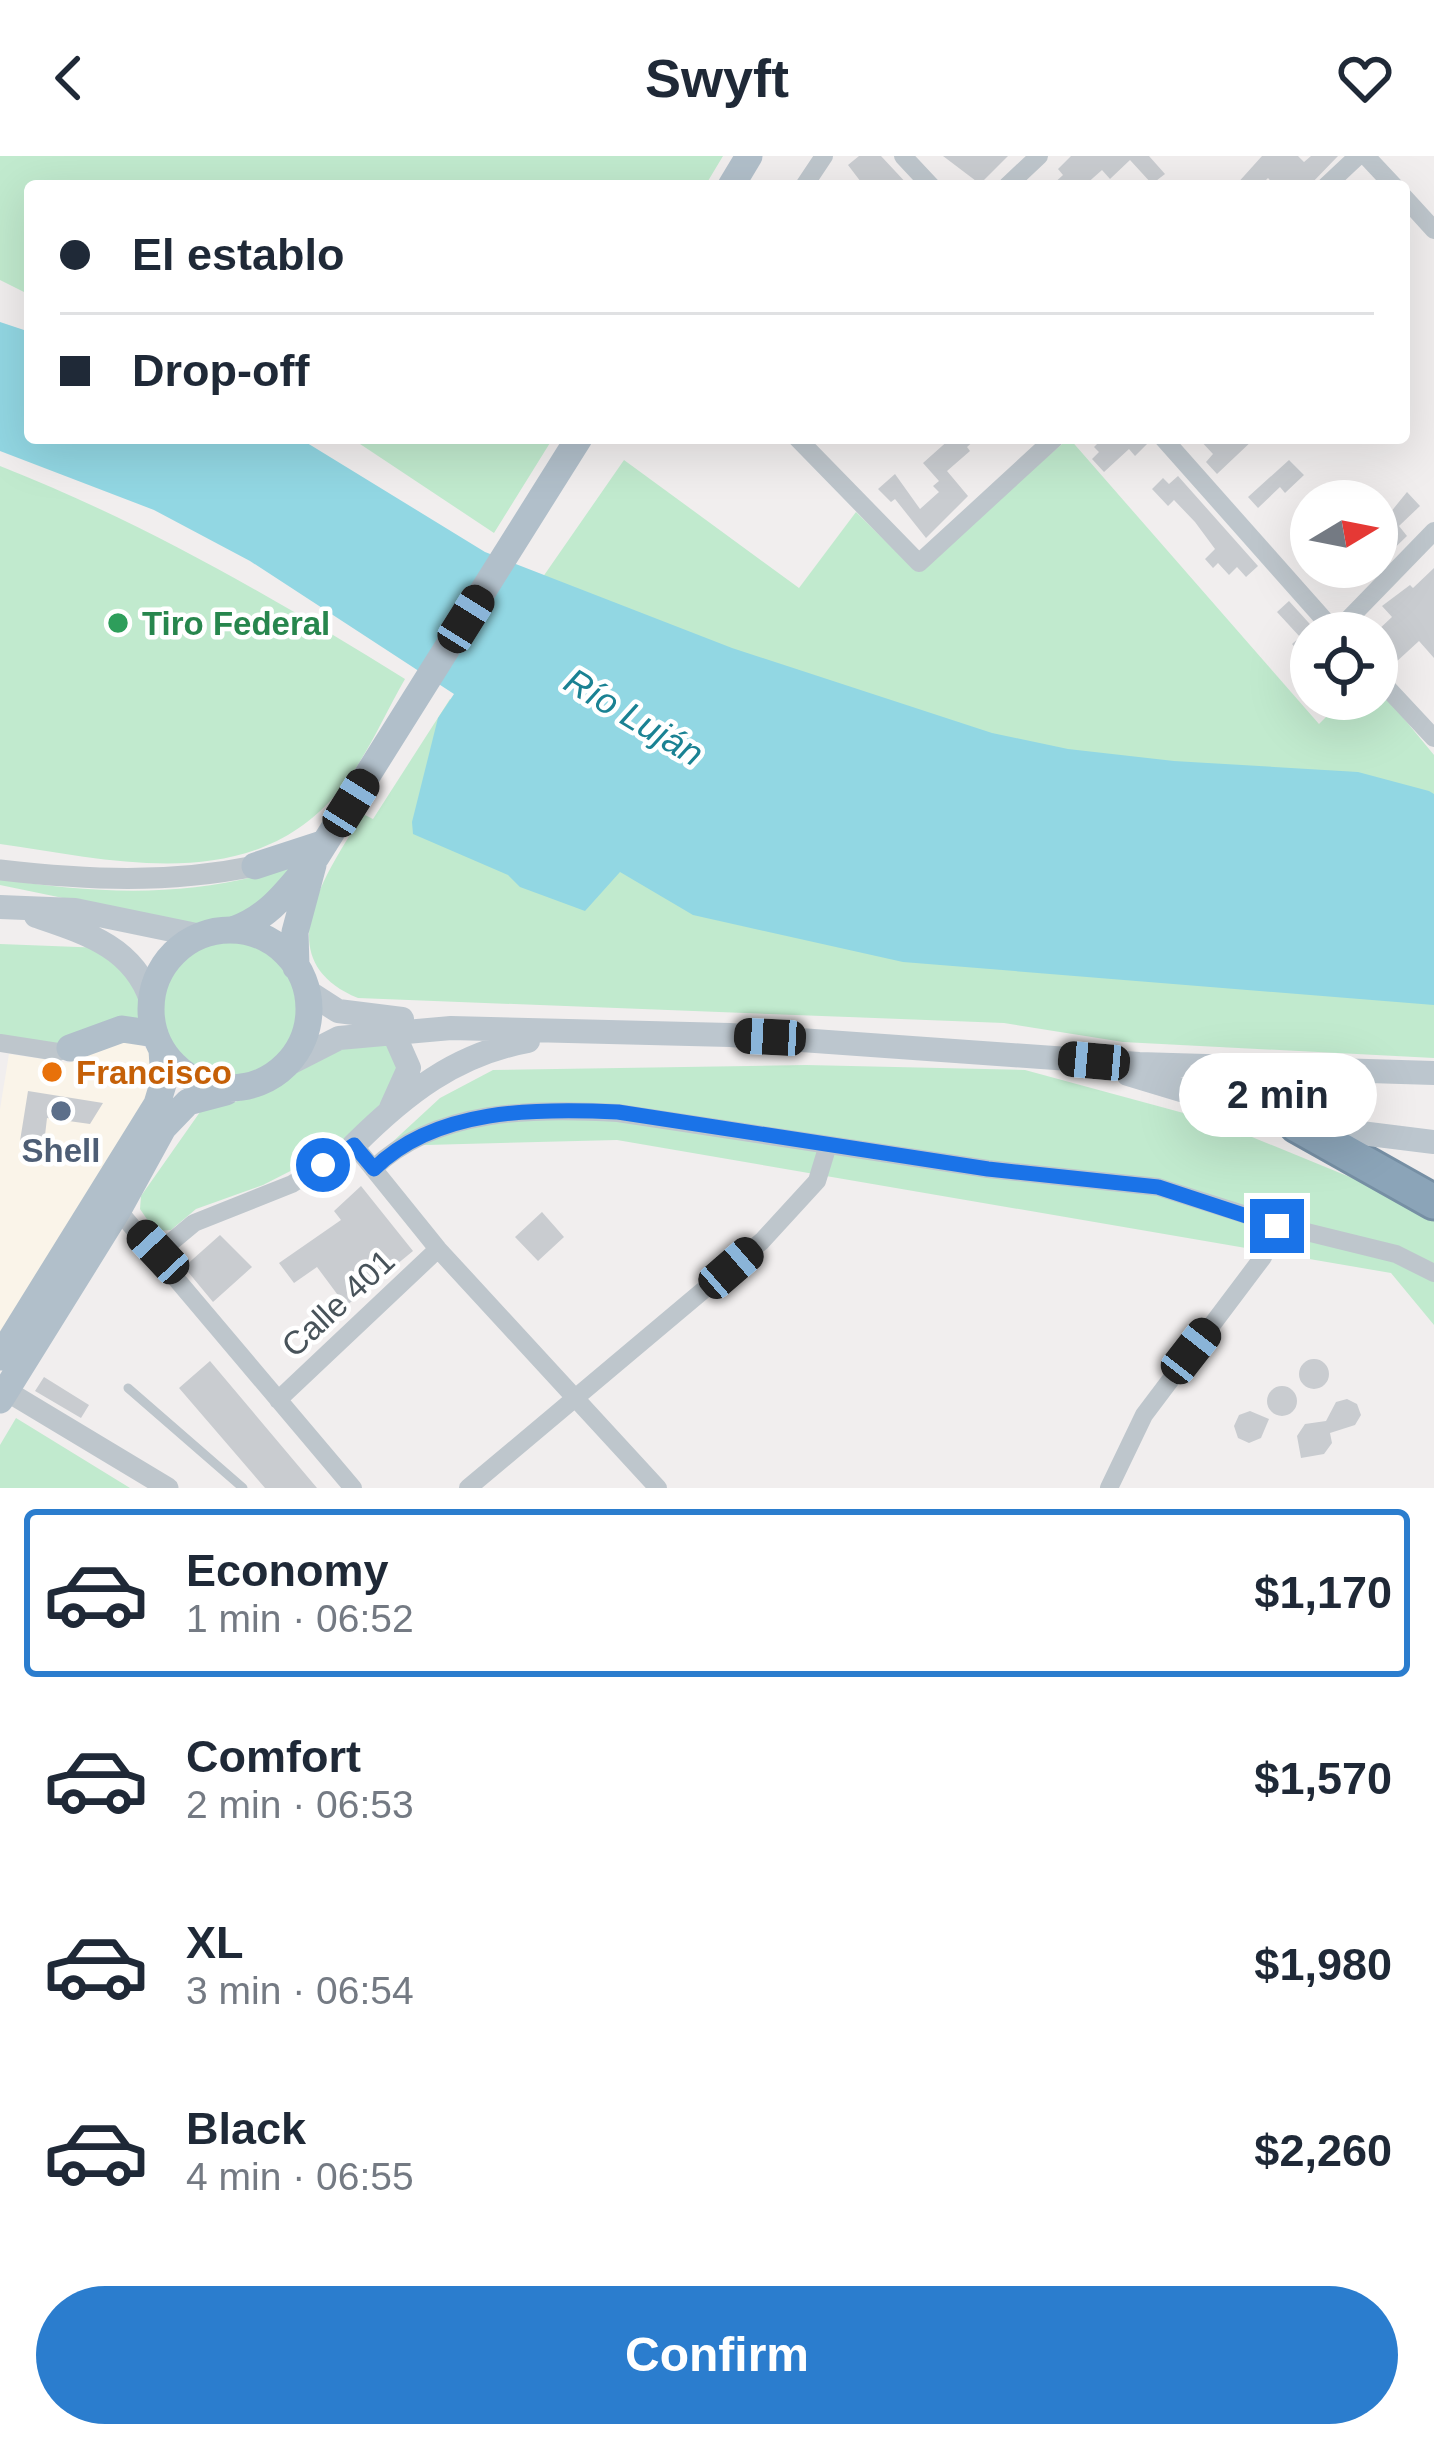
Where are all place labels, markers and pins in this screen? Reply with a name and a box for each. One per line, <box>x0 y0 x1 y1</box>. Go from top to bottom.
place label: Tiro Federal <box>142 605 330 642</box>
marker: Tiro Federal <box>105 610 131 636</box>
place label: Francisco <box>76 1054 232 1091</box>
marker: Francisco <box>39 1059 65 1085</box>
marker: Shell <box>48 1098 74 1124</box>
place label: Shell <box>22 1132 100 1169</box>

